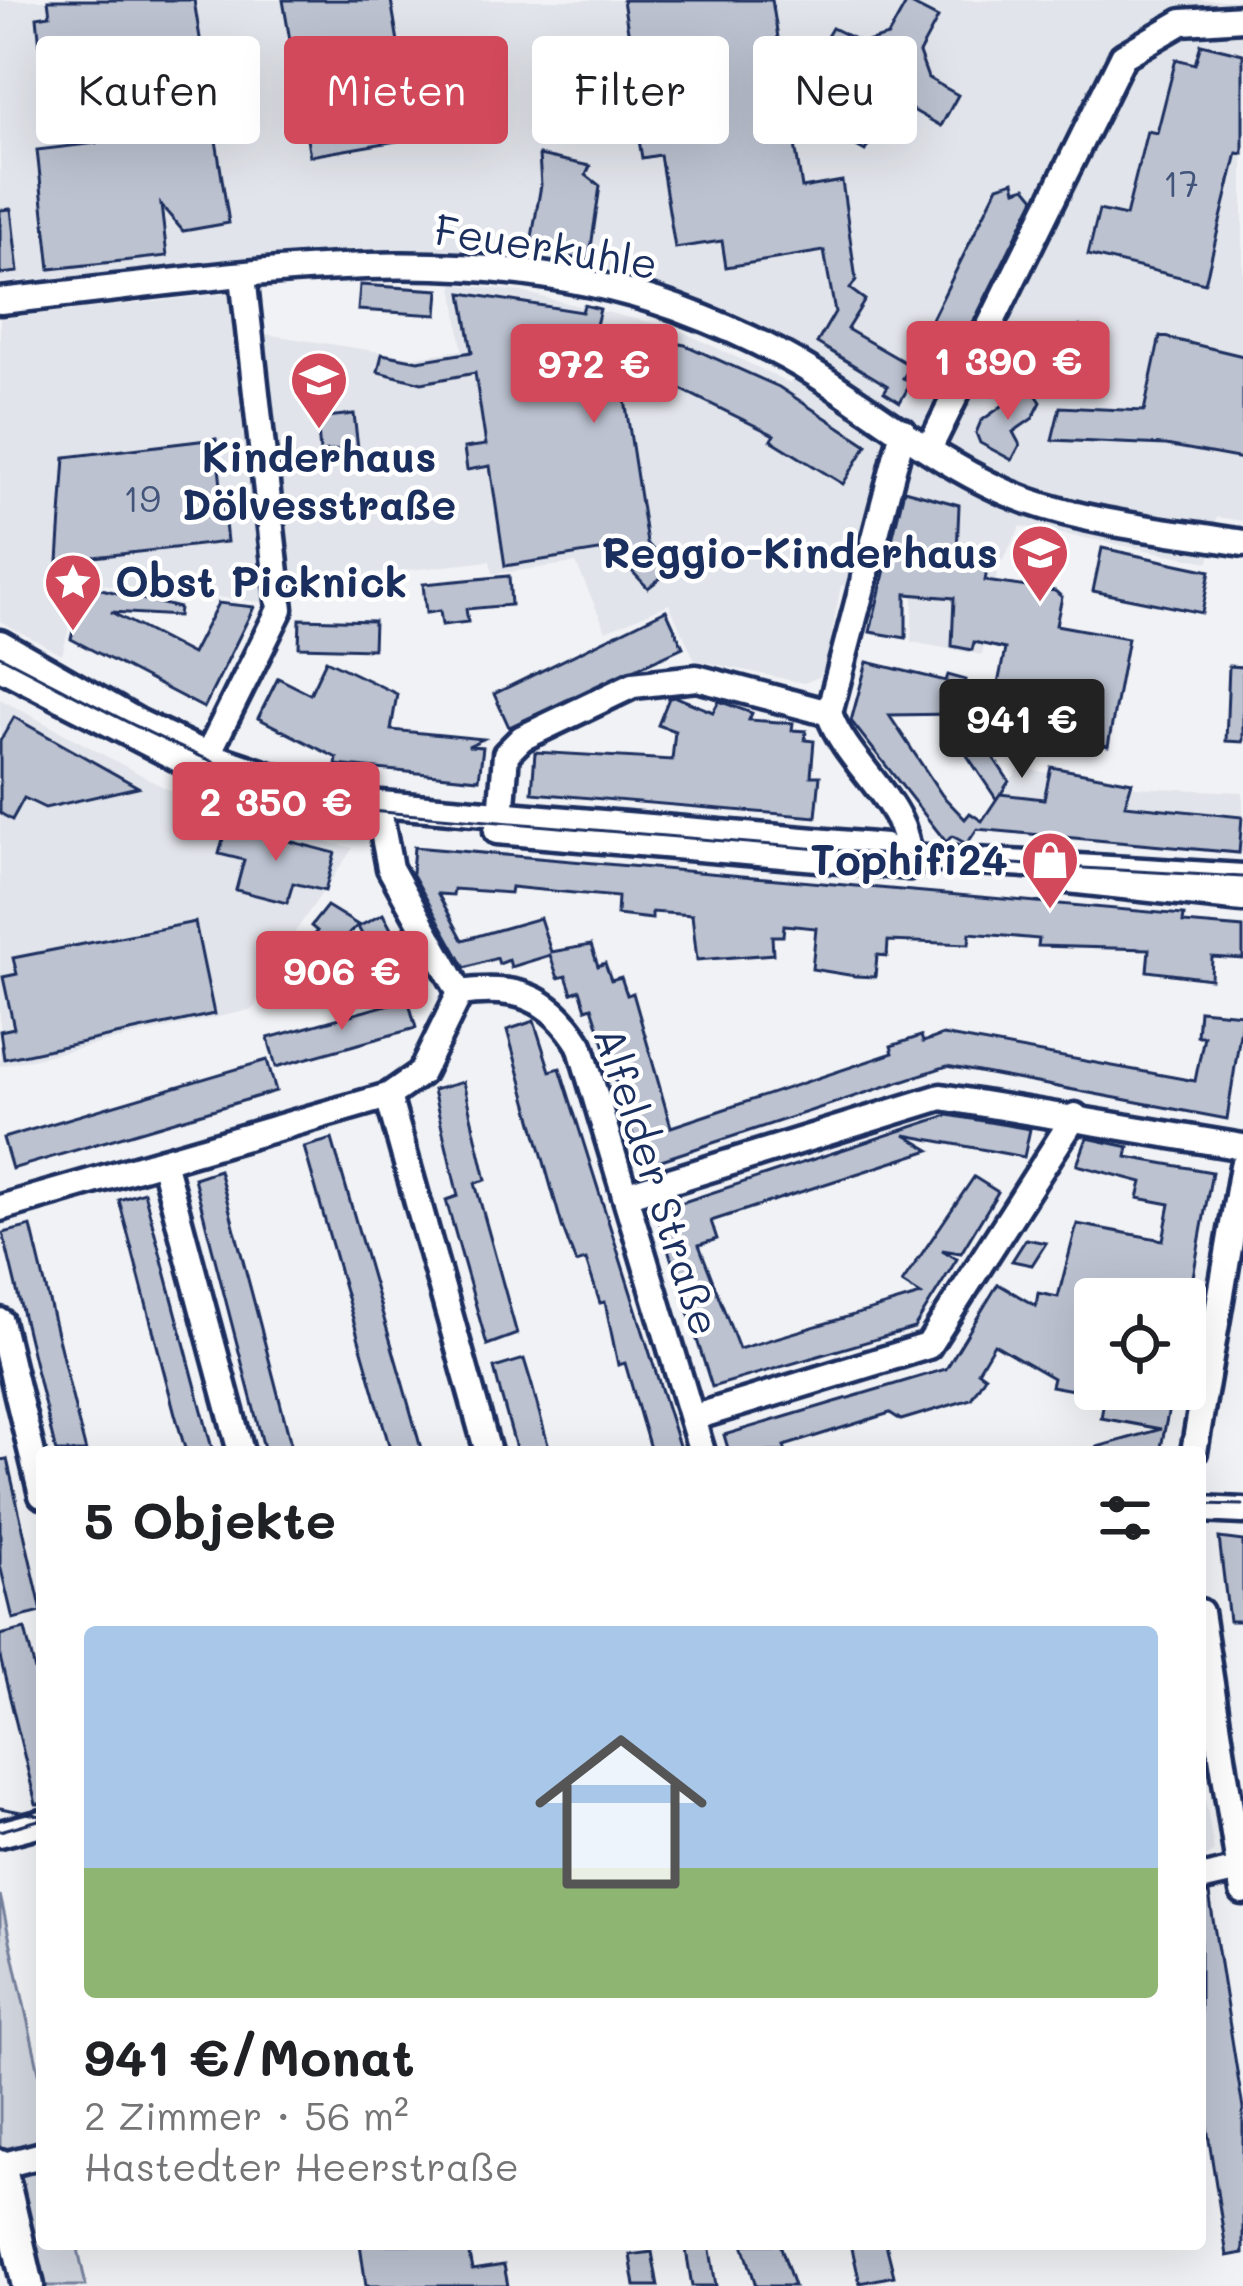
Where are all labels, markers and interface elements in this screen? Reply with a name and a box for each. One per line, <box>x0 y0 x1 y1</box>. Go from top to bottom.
chip: Kaufen <box>36 36 260 144</box>
chip: Mieten <box>284 36 508 144</box>
chip: Filter <box>532 36 729 144</box>
chip: Neu <box>753 36 917 144</box>
house number: 17 <box>1163 159 1199 206</box>
street label: Feuerkuhle <box>431 201 662 290</box>
pin: 1 390 € <box>897 321 1119 423</box>
pin: 972 € <box>510 324 678 426</box>
text: 1 390 € <box>934 334 1082 385</box>
text: 972 € <box>538 337 650 388</box>
school or university icon: Kinderhaus Dölvesstraße <box>288 349 350 431</box>
place label: Kinderhaus Dölvesstraße <box>182 428 456 531</box>
house number: 19 <box>123 474 161 521</box>
school or university icon: Reggio-Kinderhaus <box>1009 522 1071 604</box>
place label: Reggio-Kinderhaus <box>602 524 998 579</box>
place icon: Obst Picknick <box>42 551 104 633</box>
place label: Obst Picknick <box>115 553 407 608</box>
pin: 941 € <box>938 679 1106 781</box>
text: 941 € <box>966 692 1078 743</box>
pin: 2 350 € <box>165 762 387 864</box>
text: 2 350 € <box>200 775 352 826</box>
shop icon: Tophifi24 <box>1019 829 1081 911</box>
place label: Tophifi24 <box>810 831 1008 886</box>
pin: 906 € <box>258 931 426 1033</box>
text: 906 € <box>283 944 401 995</box>
street label: Alfelder Straße <box>583 1019 734 1342</box>
map controls <box>1074 1278 1206 1410</box>
button: locate <box>1074 1278 1206 1410</box>
text: 5 Objekte <box>84 1485 336 1552</box>
icon: filters <box>1092 1485 1158 1551</box>
icon: home <box>513 1704 729 1920</box>
text: 941 €/Monat <box>84 2022 415 2089</box>
text: 2 Zimmer · 56 m² <box>84 2089 409 2140</box>
text: Hastedter Heerstraße <box>84 2140 519 2191</box>

